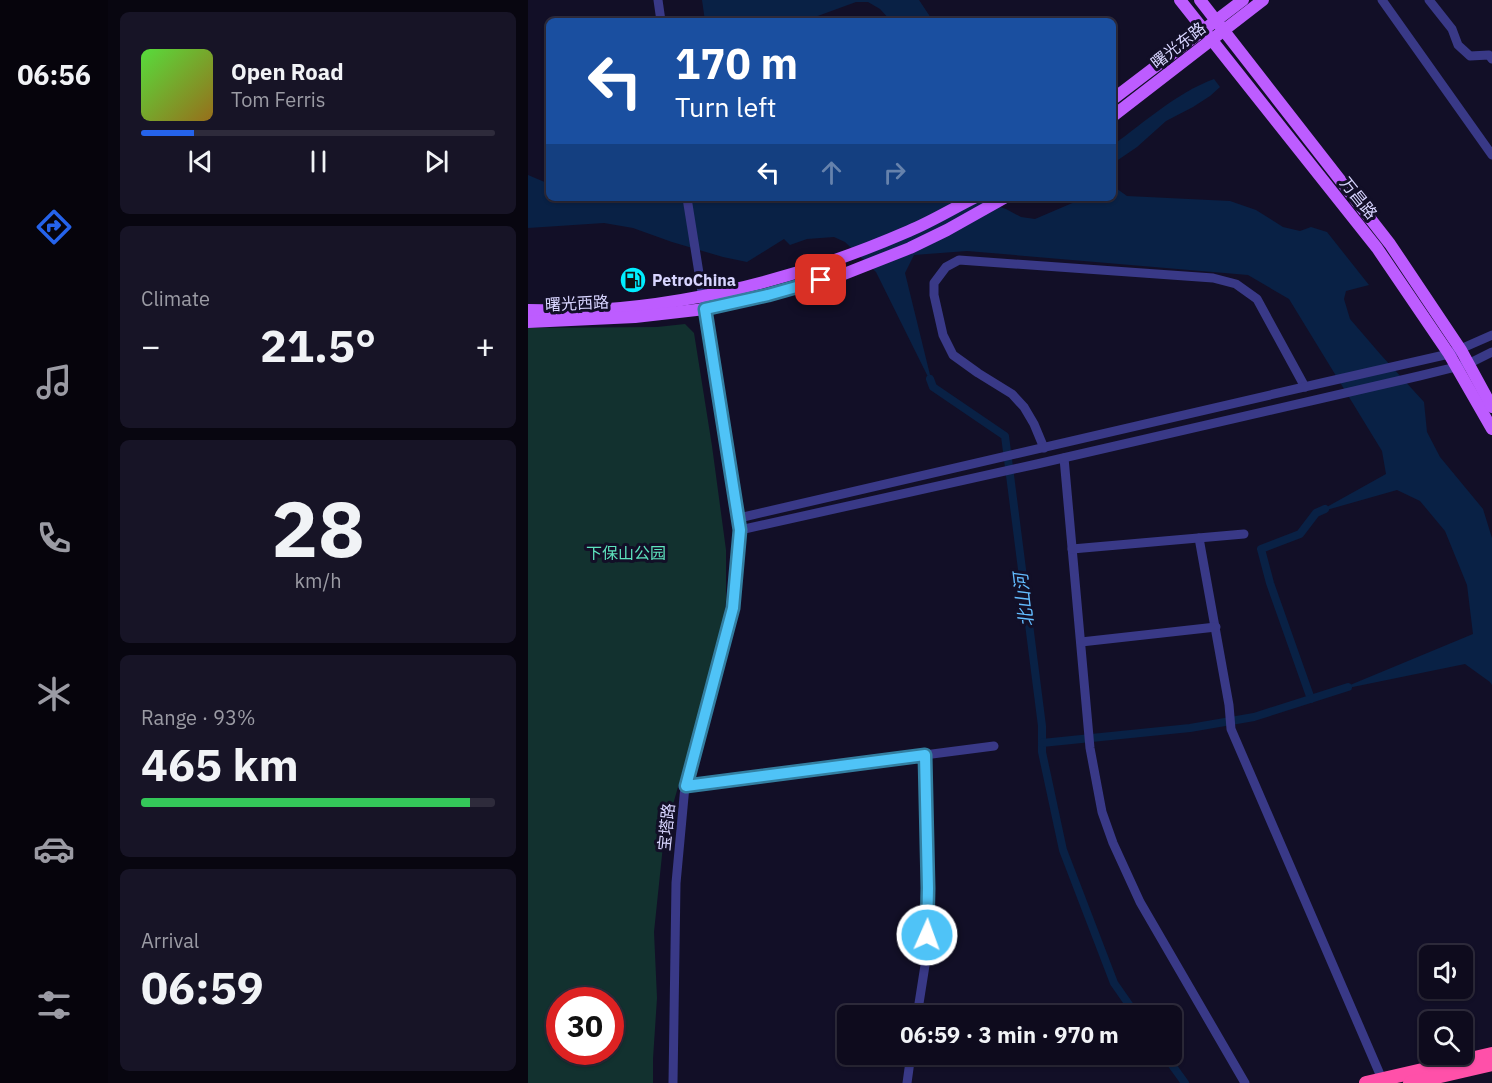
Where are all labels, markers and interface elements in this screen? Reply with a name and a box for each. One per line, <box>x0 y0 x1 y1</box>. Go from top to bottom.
street label: 曙光东路 <box>1147 17 1209 73</box>
text: 170 m <box>675 36 798 91</box>
icon: left <box>576 42 654 120</box>
text: 06:56 <box>17 57 91 92</box>
text: Open Road <box>231 57 344 86</box>
text: Tom Ferris <box>231 86 326 113</box>
text: Turn left <box>675 89 776 124</box>
icon: previous <box>184 145 217 178</box>
icon: pause <box>302 145 335 178</box>
icon: next <box>420 145 453 178</box>
icon: left <box>752 156 785 189</box>
icon: ahead <box>815 156 848 189</box>
icon: right <box>878 156 911 189</box>
street label: 万昌路 <box>1336 173 1382 223</box>
icon: directions <box>33 206 75 248</box>
pin <box>795 254 846 305</box>
icon: arrive <box>804 263 837 296</box>
fuel station icon: PetroChina <box>618 265 648 295</box>
place label: PetroChina <box>652 270 736 290</box>
text: Climate <box>141 285 210 312</box>
street label: 曙光西路 <box>545 291 609 315</box>
text: 21.5° <box>260 316 376 374</box>
text: − <box>141 324 161 367</box>
text: + <box>475 324 495 367</box>
icon: music <box>33 361 75 403</box>
text: 28 <box>271 477 365 578</box>
icon: phone <box>33 517 75 559</box>
park label: 下保山公园 <box>586 543 666 563</box>
text: km/h <box>294 567 342 594</box>
water label: 北山河 <box>1008 569 1038 628</box>
icon: climate <box>33 673 75 715</box>
text: Range · 93% <box>141 704 256 731</box>
text: 465 km <box>141 735 299 793</box>
street label: 宝塔路 <box>654 802 678 852</box>
icon: car <box>33 828 75 870</box>
position arrow <box>895 903 959 967</box>
text: Arrival <box>141 927 199 954</box>
map controls <box>1419 945 1473 1065</box>
button: sound <box>1419 945 1473 999</box>
text: 06:59 <box>141 958 264 1016</box>
icon: filters <box>33 984 75 1026</box>
speed limit sign: 30 <box>546 987 624 1065</box>
button: search <box>1419 1011 1473 1065</box>
text: 06:59 · 3 min · 970 m <box>900 1020 1119 1049</box>

